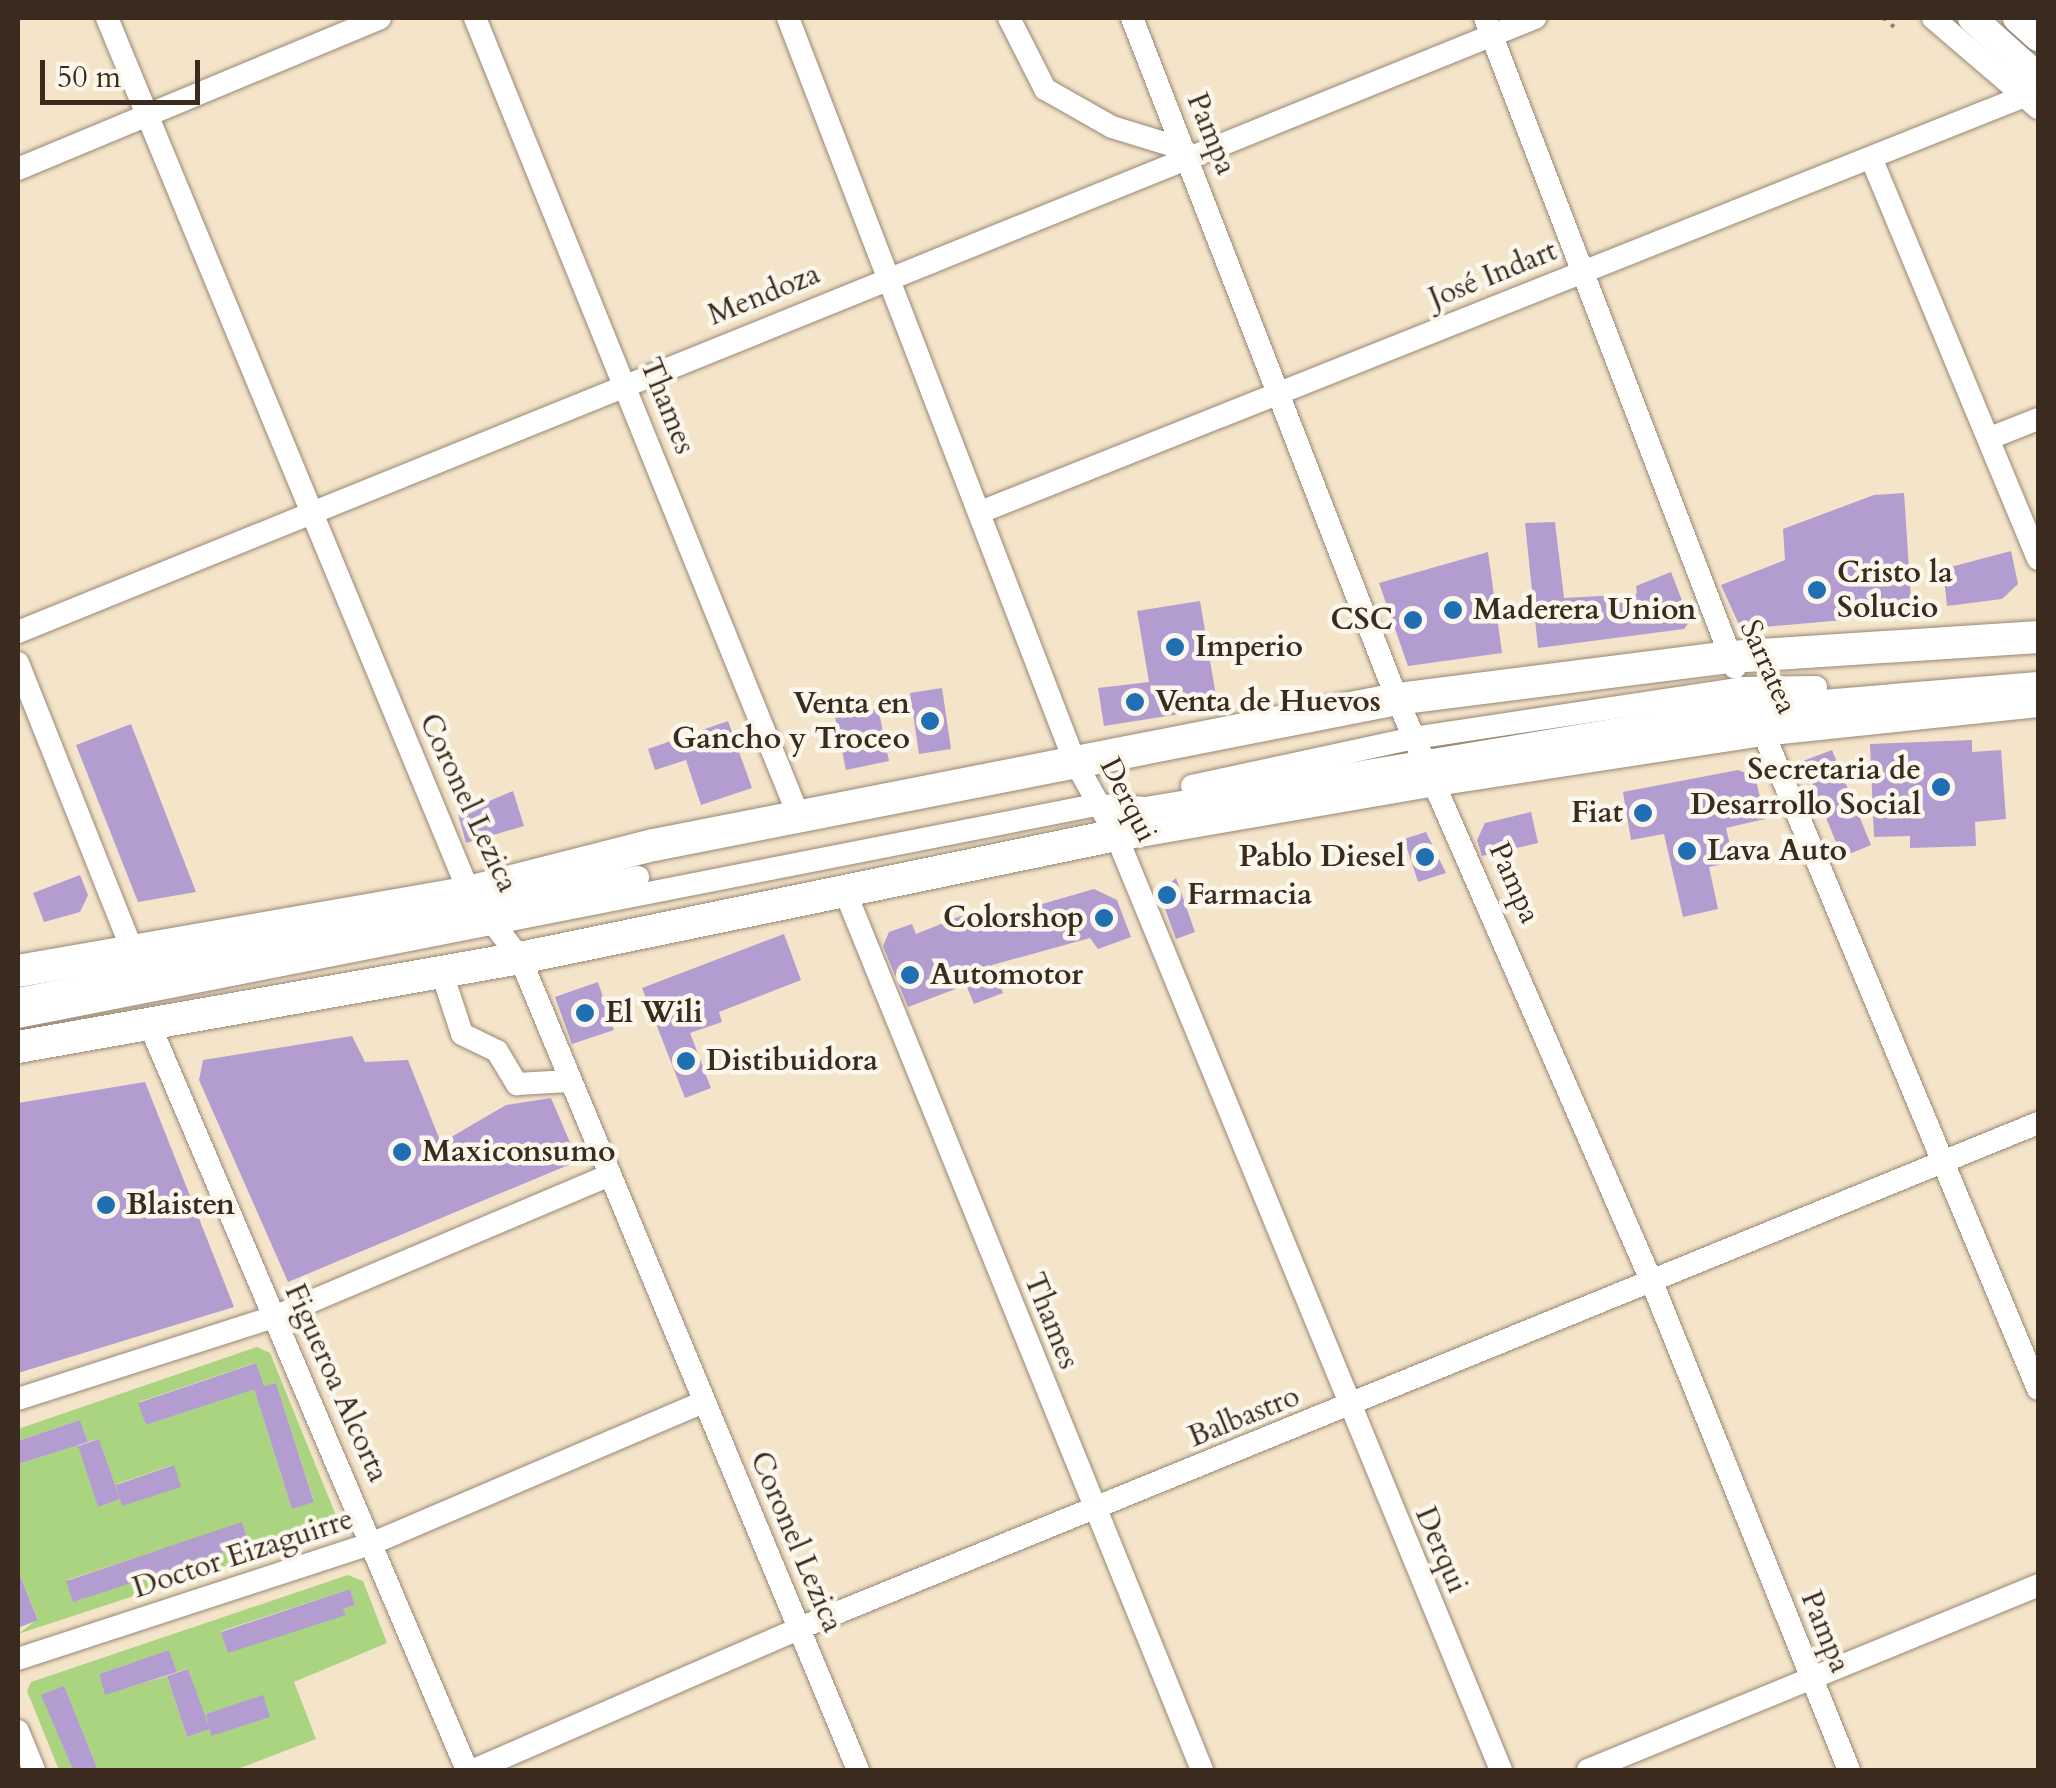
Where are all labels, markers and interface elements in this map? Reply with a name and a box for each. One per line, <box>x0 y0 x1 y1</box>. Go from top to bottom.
scale bar <box>45 40 205 102</box>
text: 50 m <box>57 57 121 98</box>
street label: Pampa <box>1178 88 1244 180</box>
street label: José Indart <box>1424 233 1562 317</box>
street label: Mendoza <box>703 256 825 334</box>
street label: Thames <box>631 353 703 459</box>
place label: Cristo la Solucio <box>1837 555 1953 626</box>
marker: Cristo la Solucio <box>1806 579 1828 601</box>
place label: Maderera Union <box>1473 592 1696 628</box>
marker: Maderera Union <box>1442 599 1464 621</box>
place label: CSC <box>1331 602 1393 638</box>
marker: CSC <box>1402 609 1424 631</box>
street label: Sarratea <box>1731 615 1805 719</box>
place label: Imperio <box>1195 629 1303 665</box>
marker: Imperio <box>1164 636 1186 658</box>
place label: Venta de Huevos <box>1155 684 1381 720</box>
place label: Venta en Gancho y Troceo <box>672 686 910 756</box>
marker: Venta de Huevos <box>1124 691 1146 713</box>
street label: Coronel Lezica <box>411 708 525 898</box>
marker: Venta en Gancho y Troceo <box>919 710 941 732</box>
street label: Derqui <box>1092 752 1164 848</box>
place label: Secretaria de Desarrollo Social <box>1690 752 1921 822</box>
marker: Secretaria de Desarrollo Social <box>1930 776 1952 798</box>
place label: Fiat <box>1571 795 1623 831</box>
marker: Fiat <box>1632 802 1654 824</box>
place label: Lava Auto <box>1707 833 1847 869</box>
street label: Pampa <box>1480 837 1548 929</box>
place label: Pablo Diesel <box>1239 839 1405 875</box>
marker: Lava Auto <box>1676 840 1698 862</box>
marker: Pablo Diesel <box>1414 846 1436 868</box>
place label: Farmacia <box>1187 877 1312 913</box>
marker: Farmacia <box>1156 884 1178 906</box>
place label: Colorshop <box>943 900 1084 936</box>
marker: Colorshop <box>1093 907 1115 929</box>
place label: Automotor <box>930 957 1083 993</box>
marker: Automotor <box>899 964 921 986</box>
place label: El Wili <box>605 995 703 1031</box>
marker: El Wili <box>574 1002 596 1024</box>
place label: Distibuidora <box>706 1043 878 1079</box>
marker: Distibuidora <box>675 1050 697 1072</box>
place label: Maxiconsumo <box>422 1134 616 1170</box>
marker: Maxiconsumo <box>391 1141 413 1163</box>
place label: Blaisten <box>126 1187 235 1223</box>
marker: Blaisten <box>95 1194 117 1216</box>
street label: Thames <box>1015 1268 1087 1374</box>
street label: Figueroa Alcorta <box>276 1278 396 1488</box>
street label: Balbastro <box>1183 1378 1305 1456</box>
street label: Coronel Lezica <box>742 1446 850 1638</box>
street label: Doctor Eizaguirre <box>128 1501 358 1607</box>
street label: Derqui <box>1407 1502 1475 1598</box>
street label: Pampa <box>1792 1586 1858 1678</box>

